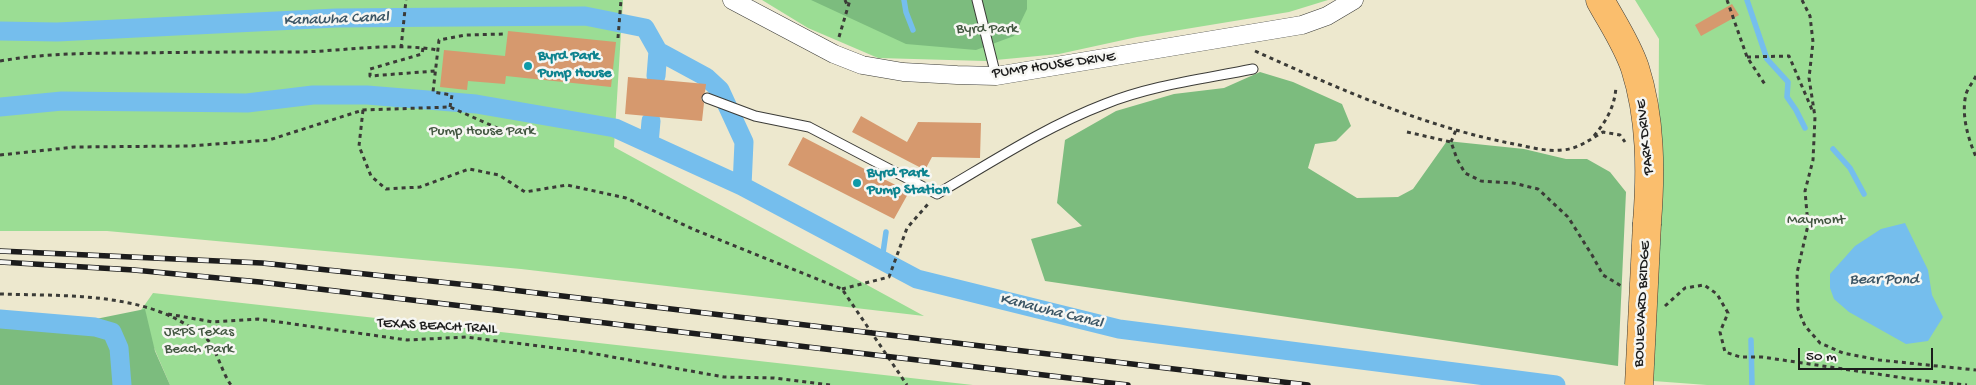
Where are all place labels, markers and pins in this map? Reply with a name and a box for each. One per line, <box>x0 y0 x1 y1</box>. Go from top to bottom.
place label: Byrd Park Pump House <box>538 48 612 83</box>
marker: Byrd Park Pump House <box>522 60 534 72</box>
place label: Byrd Park Pump Station <box>867 165 950 200</box>
marker: Byrd Park Pump Station <box>851 177 863 189</box>

